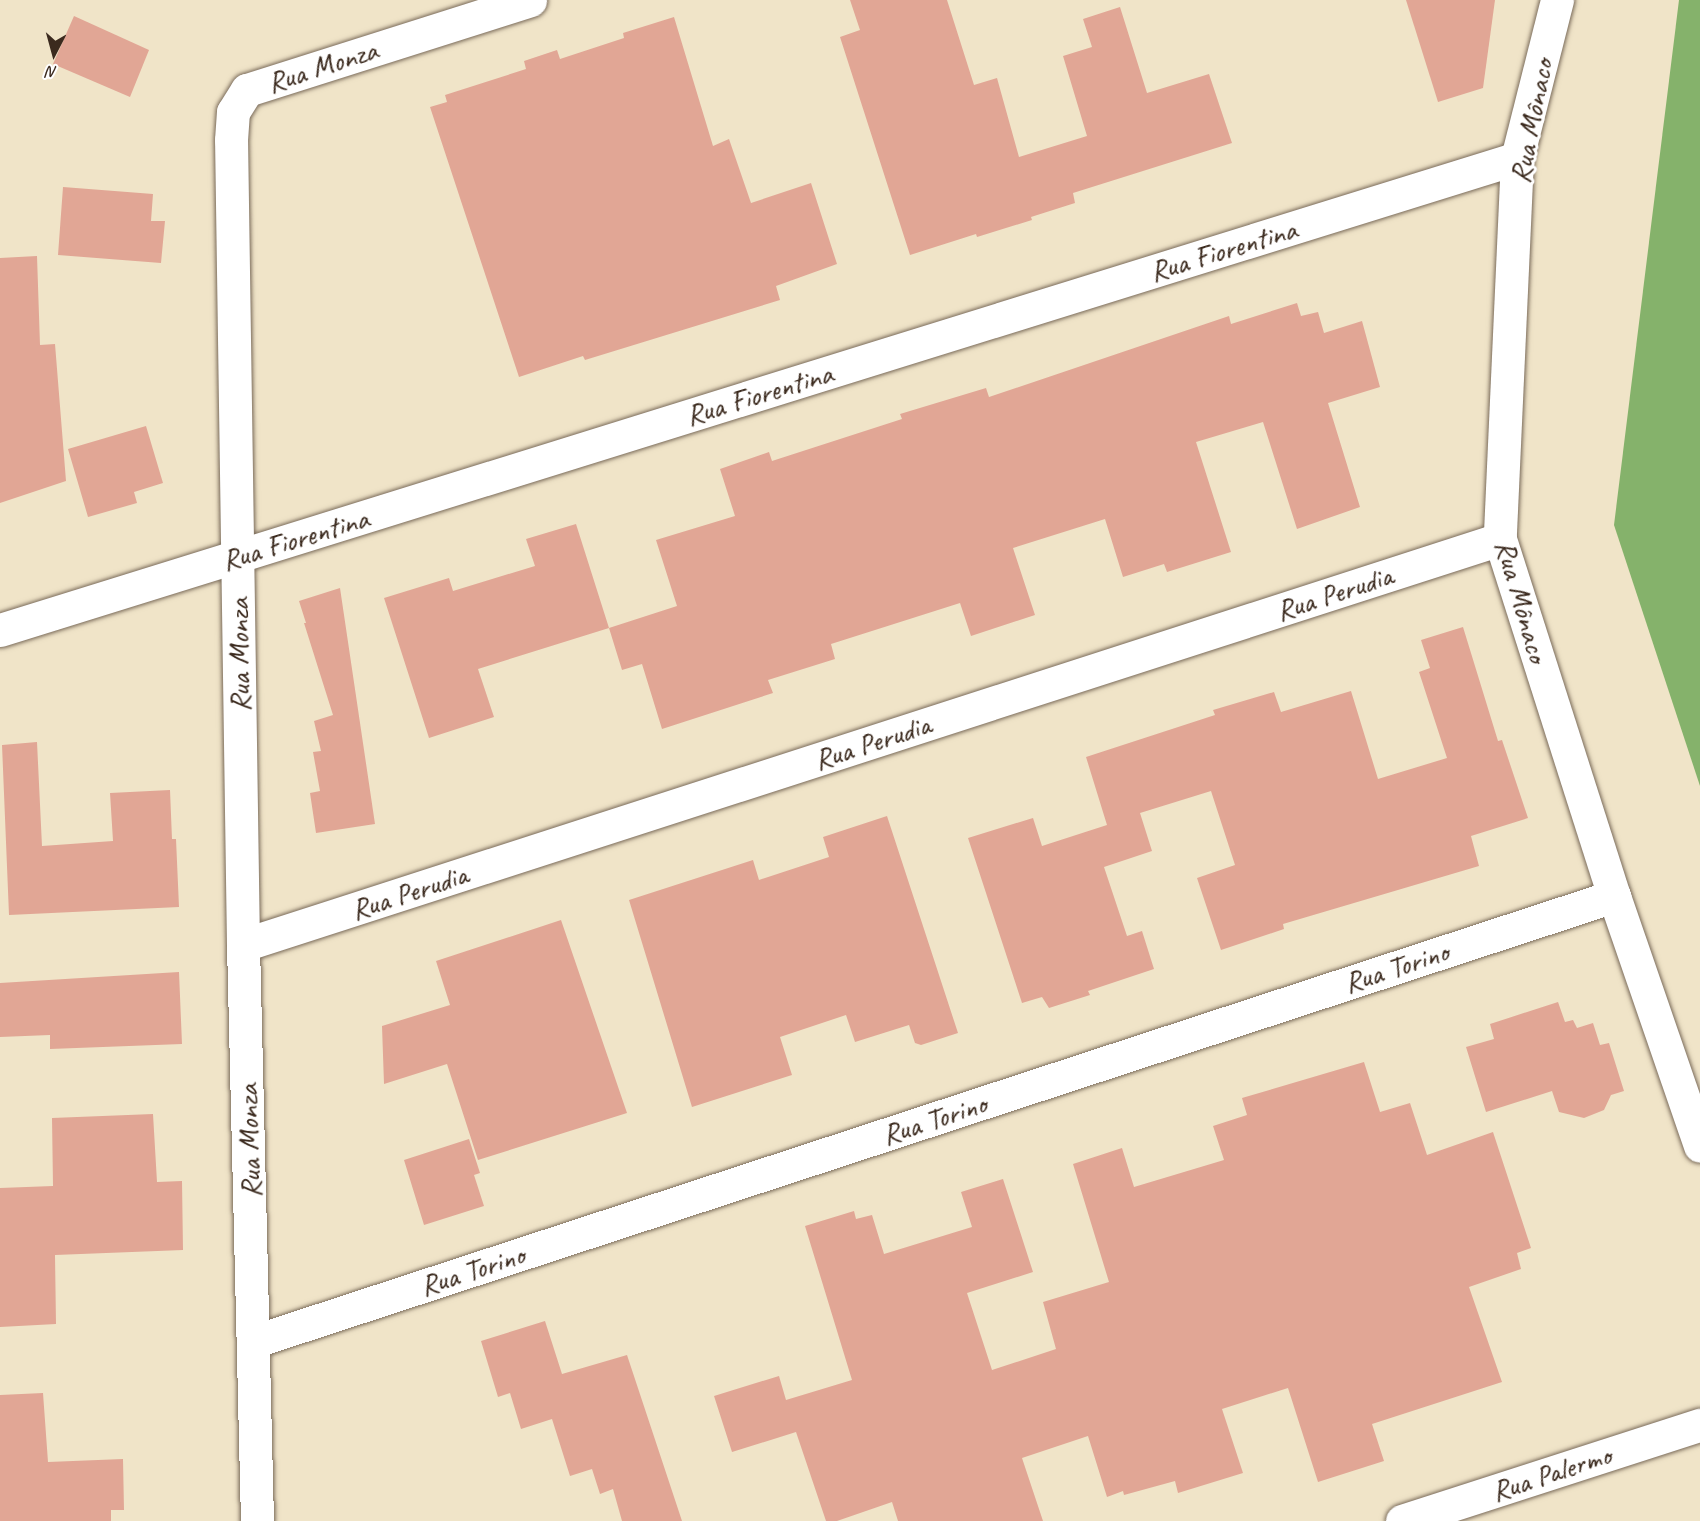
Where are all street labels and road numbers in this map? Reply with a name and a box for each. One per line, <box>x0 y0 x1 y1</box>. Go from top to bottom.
street label: Rua Monza <box>263 31 381 101</box>
street label: Rua Mônaco <box>1501 56 1561 186</box>
street label: Rua Fiorentina <box>1146 211 1300 289</box>
street label: Rua Fiorentina <box>682 355 836 433</box>
street label: Rua Fiorentina <box>218 500 372 578</box>
street label: Rua Mônaco <box>1487 536 1557 666</box>
street label: Rua Perudia <box>1271 557 1397 629</box>
street label: Rua Monza <box>220 598 258 712</box>
street label: Rua Perudia <box>809 706 935 778</box>
street label: Rua Perudia <box>346 856 472 928</box>
street label: Rua Torino <box>1339 933 1453 1001</box>
street label: Rua Monza <box>229 1084 269 1198</box>
street label: Rua Torino <box>877 1085 991 1153</box>
street label: Rua Torino <box>415 1236 529 1304</box>
street label: Rua Palermo <box>1486 1437 1616 1509</box>

